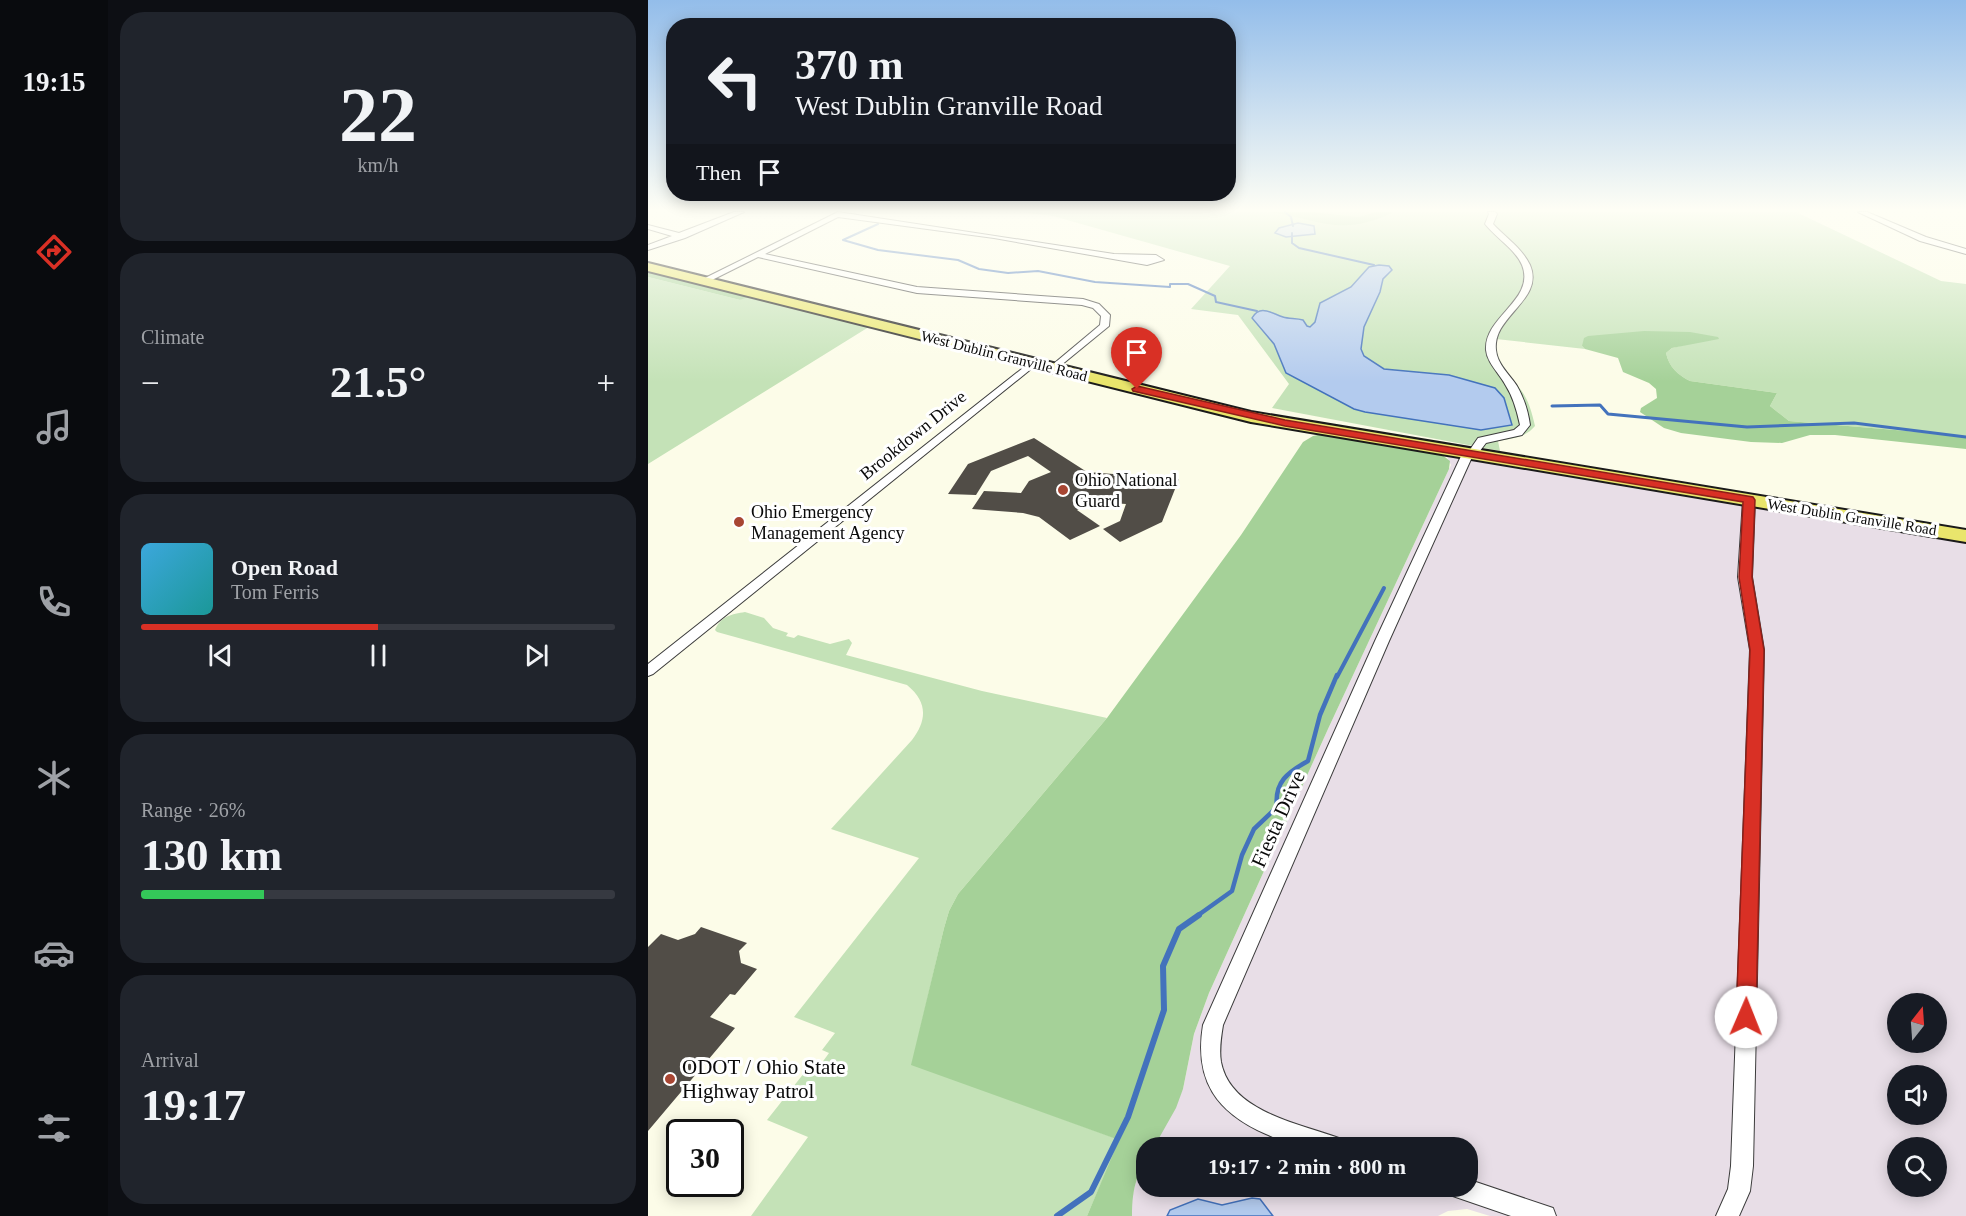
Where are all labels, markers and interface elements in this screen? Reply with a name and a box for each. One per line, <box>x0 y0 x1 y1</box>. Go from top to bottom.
icon: left <box>696 42 774 120</box>
text: 370 m <box>795 42 904 88</box>
text: 19:15 <box>23 67 86 97</box>
text: 22 <box>339 71 417 158</box>
text: West Dublin Granville Road <box>795 91 1103 121</box>
text: km/h <box>357 154 399 176</box>
icon: arrive <box>753 156 786 189</box>
text: Then <box>696 160 741 185</box>
icon: directions <box>33 231 75 273</box>
text: Climate <box>141 326 204 348</box>
pin <box>1111 327 1162 389</box>
street label: West Dublin Granville Road <box>919 328 1089 385</box>
icon: arrive <box>1120 336 1153 369</box>
text: 21.5° <box>330 357 426 407</box>
text: − <box>141 365 160 401</box>
text: + <box>596 365 615 401</box>
street label: Brookdown Drive <box>856 386 970 484</box>
icon: music <box>33 406 75 448</box>
place label: Ohio National Guard <box>1075 470 1177 511</box>
marker: Ohio National Guard <box>1056 483 1070 497</box>
street label: West Dublin Granville Road <box>1766 496 1938 538</box>
place label: Ohio Emergency Management Agency <box>751 502 904 543</box>
marker: Ohio Emergency Management Agency <box>732 515 746 529</box>
text: Open Road <box>231 555 338 580</box>
icon: phone <box>33 581 75 623</box>
text: Tom Ferris <box>231 581 319 603</box>
icon: previous <box>204 639 237 672</box>
icon: pause <box>362 639 395 672</box>
icon: next <box>520 639 553 672</box>
icon: climate <box>33 757 75 799</box>
street label: Fiesta Drive <box>1246 767 1310 871</box>
text: Range · 26% <box>141 799 245 821</box>
text: 130 km <box>141 830 282 880</box>
icon: car <box>33 932 75 974</box>
position arrow <box>1714 985 1778 1049</box>
north arrow <box>1887 993 1947 1053</box>
map controls <box>1887 993 1947 1197</box>
text: Arrival <box>141 1049 199 1071</box>
place label: ODOT / Ohio State Highway Patrol <box>682 1055 846 1103</box>
button: sound <box>1887 1065 1947 1125</box>
marker: ODOT / Ohio State Highway Patrol <box>663 1072 677 1086</box>
text: 19:17 <box>141 1080 246 1130</box>
icon: filters <box>33 1107 75 1149</box>
speed limit sign: 30 <box>666 1119 744 1197</box>
button: search <box>1887 1137 1947 1197</box>
text: 19:17 · 2 min · 800 m <box>1208 1154 1406 1179</box>

